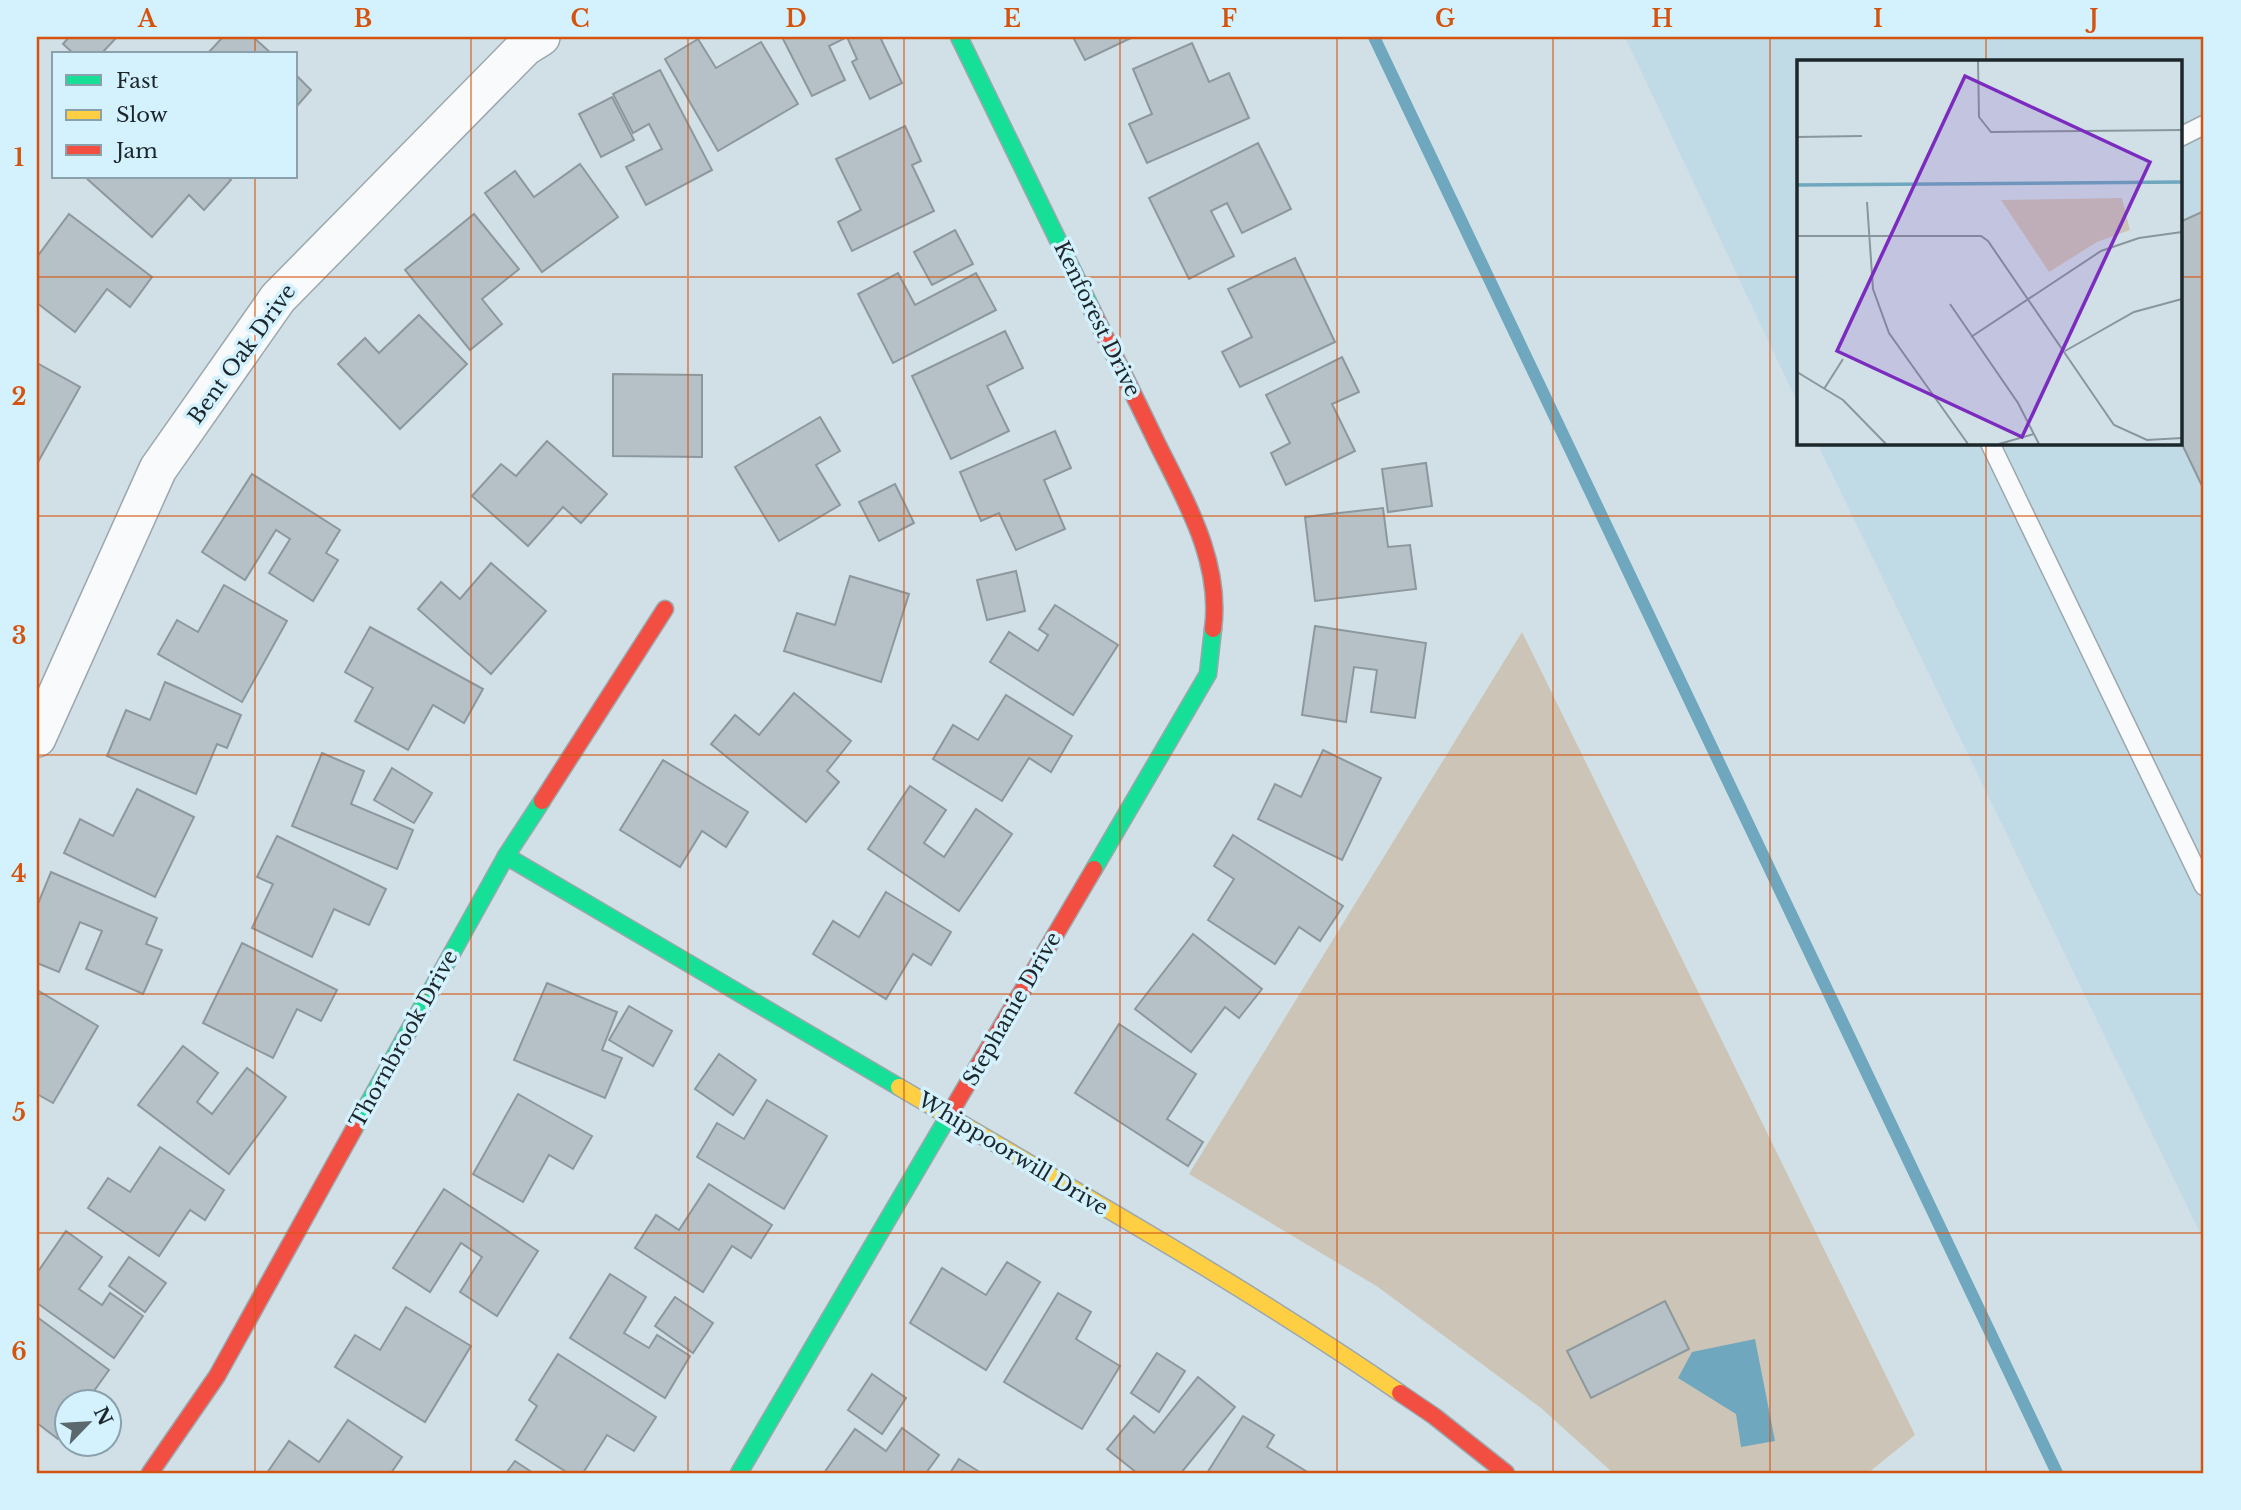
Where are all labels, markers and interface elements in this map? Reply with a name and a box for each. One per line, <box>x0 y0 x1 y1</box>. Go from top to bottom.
text: A <box>137 5 158 33</box>
text: B <box>354 5 372 33</box>
text: C <box>571 5 589 33</box>
text: D <box>785 5 807 33</box>
text: E <box>1003 5 1021 33</box>
text: F <box>1221 5 1237 33</box>
text: G <box>1435 5 1455 33</box>
text: H <box>1651 5 1673 33</box>
text: I <box>1873 5 1883 33</box>
text: J <box>2085 5 2099 33</box>
legend <box>52 52 298 178</box>
inset map <box>1797 60 2182 444</box>
text: Fast <box>116 68 158 94</box>
text: Slow <box>116 102 168 128</box>
text: Jam <box>113 138 158 164</box>
text: 1 <box>14 144 24 172</box>
street label: Kenforest Drive <box>1048 237 1146 401</box>
street label: Bent Oak Drive <box>183 279 301 429</box>
text: 2 <box>12 383 26 411</box>
text: 3 <box>12 622 26 650</box>
text: 4 <box>11 860 27 888</box>
street label: Stephanie Drive <box>957 927 1067 1091</box>
street label: Thornbrook Drive <box>344 946 464 1132</box>
street label: Whippoorwill Drive <box>912 1086 1113 1221</box>
text: 5 <box>12 1099 26 1127</box>
text: 6 <box>11 1338 27 1366</box>
north arrow <box>52 1388 122 1458</box>
text: N <box>89 1403 117 1429</box>

